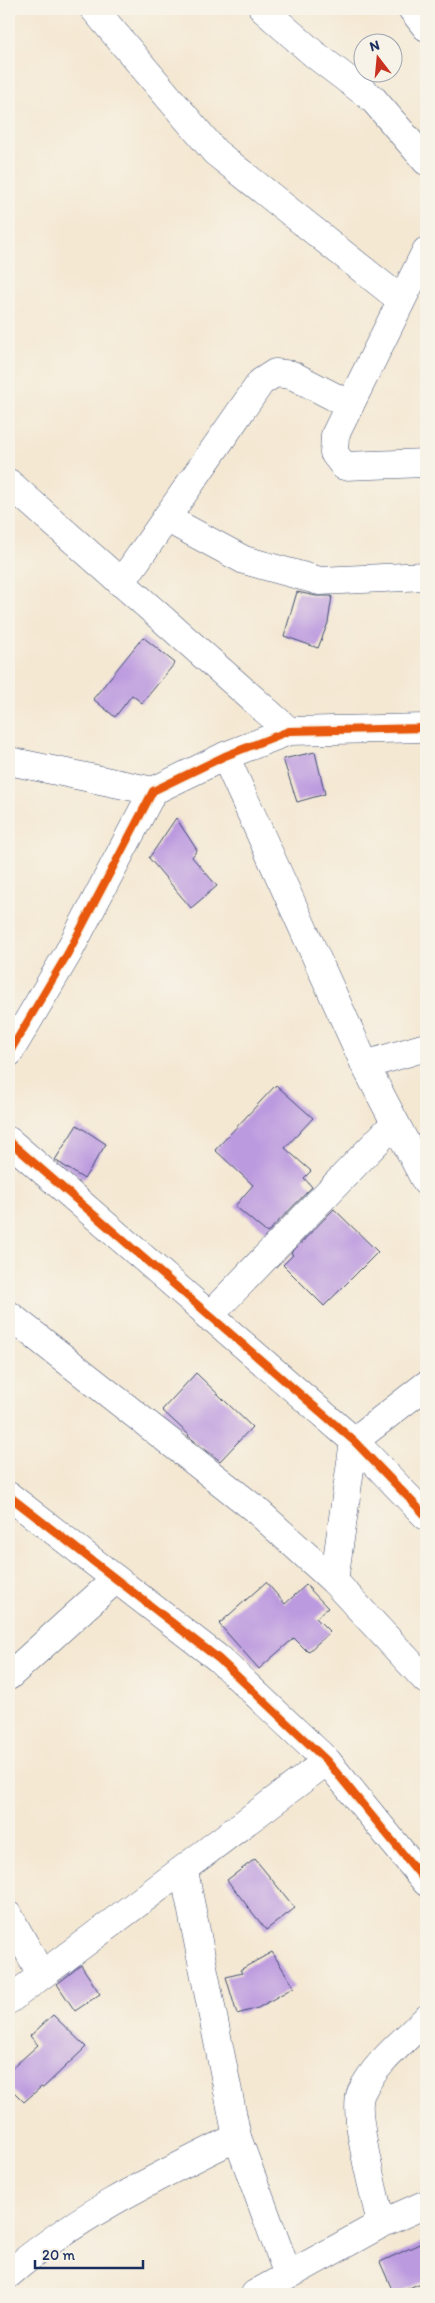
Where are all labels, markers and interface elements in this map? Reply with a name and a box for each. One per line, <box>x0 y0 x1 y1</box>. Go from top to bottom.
north arrow <box>352 32 402 82</box>
text: N <box>368 37 381 55</box>
scale bar <box>35 2238 142 2270</box>
text: 20 m <box>42 2246 76 2264</box>

